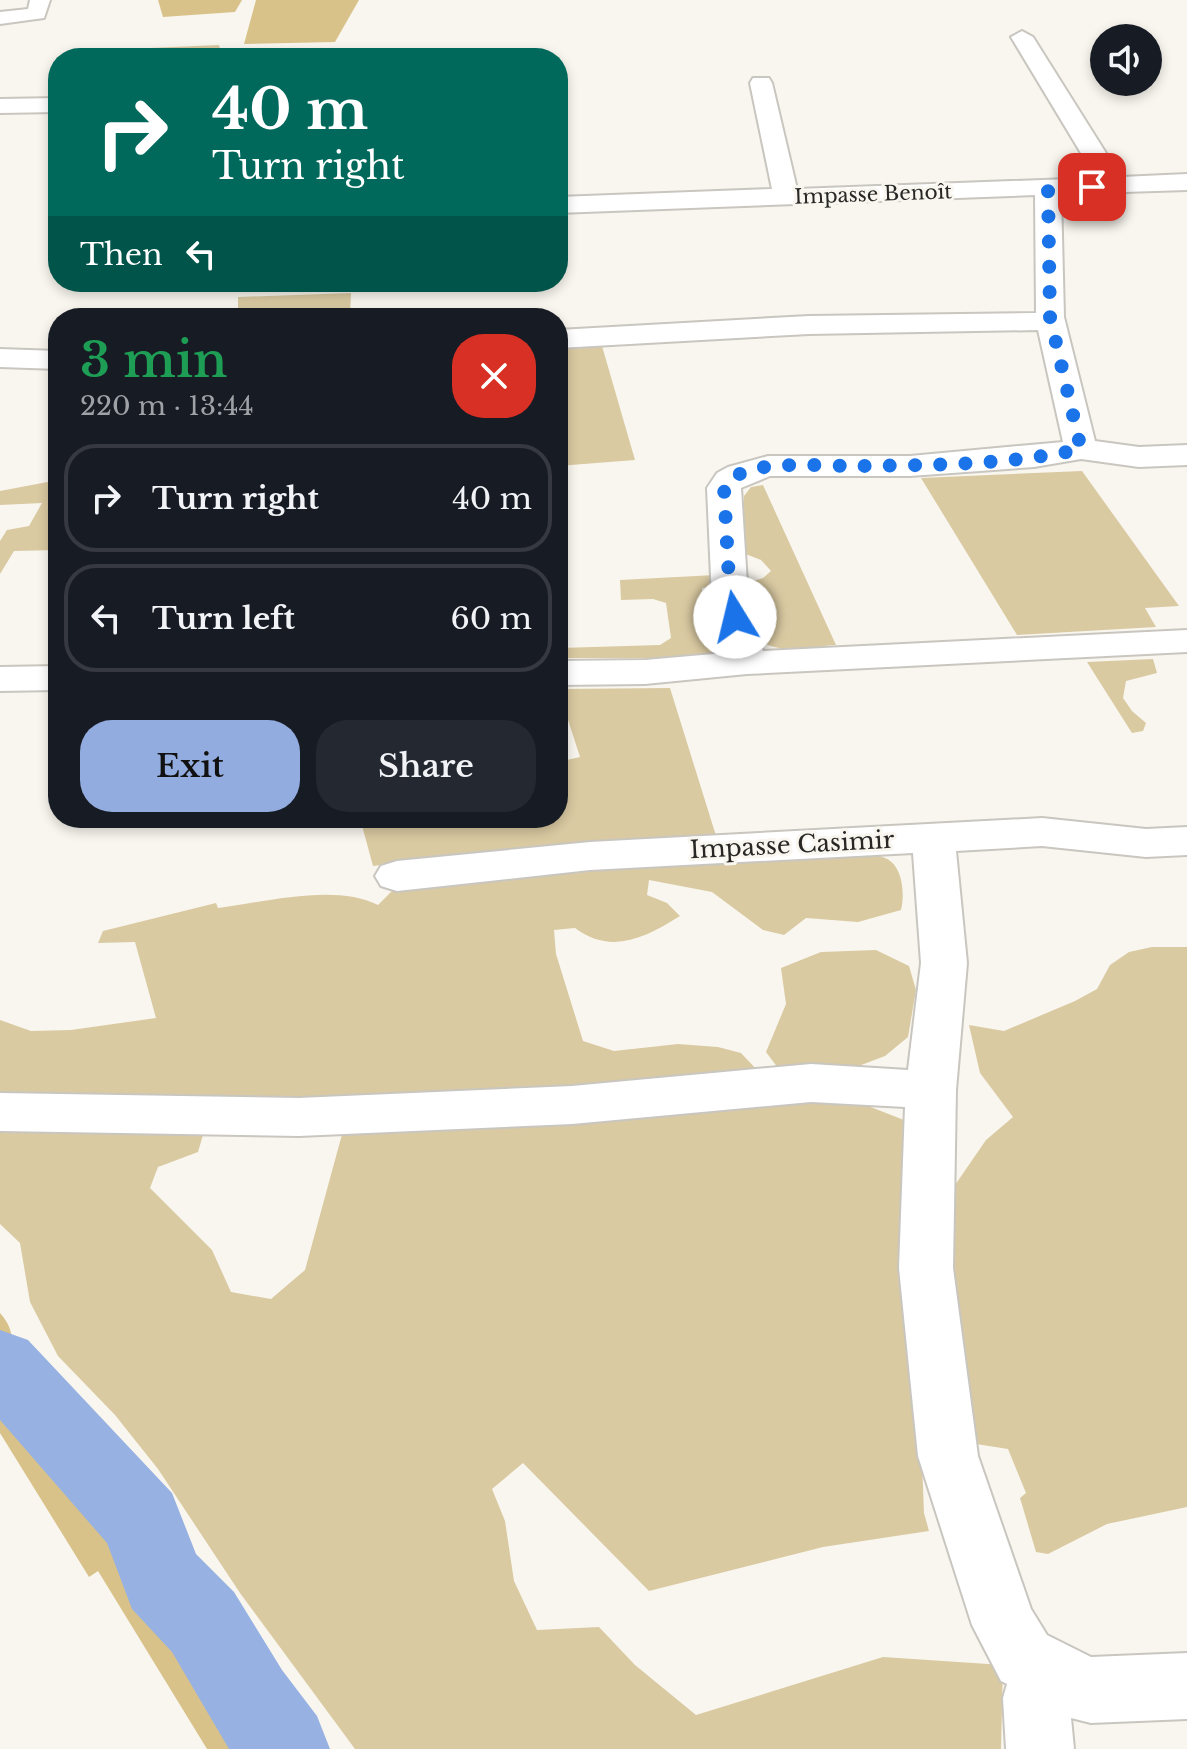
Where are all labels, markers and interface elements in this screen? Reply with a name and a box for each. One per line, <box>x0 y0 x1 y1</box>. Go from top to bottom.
map controls <box>1090 24 1162 96</box>
button: sound <box>1090 24 1162 96</box>
text: 40 m <box>212 75 368 144</box>
icon: right <box>80 80 184 184</box>
text: Turn right <box>212 144 405 189</box>
pin <box>1058 153 1126 221</box>
icon: arrive <box>1070 165 1114 209</box>
street label: Impasse Benoît <box>794 179 953 209</box>
icon: left <box>179 232 223 276</box>
text: Then <box>80 236 163 273</box>
text: 3 min <box>80 330 227 390</box>
button: close <box>452 334 536 418</box>
text: 220 m · 13:44 <box>80 390 254 422</box>
icon: right <box>84 476 128 520</box>
text: Turn right <box>152 480 319 517</box>
text: 40 m <box>452 480 532 517</box>
position arrow <box>693 575 777 659</box>
icon: left <box>84 596 128 640</box>
text: Turn left <box>152 600 295 637</box>
text: 60 m <box>450 600 532 637</box>
button: Exit <box>80 720 300 812</box>
button: Share <box>316 720 536 812</box>
street label: Impasse Casimir <box>689 825 896 864</box>

